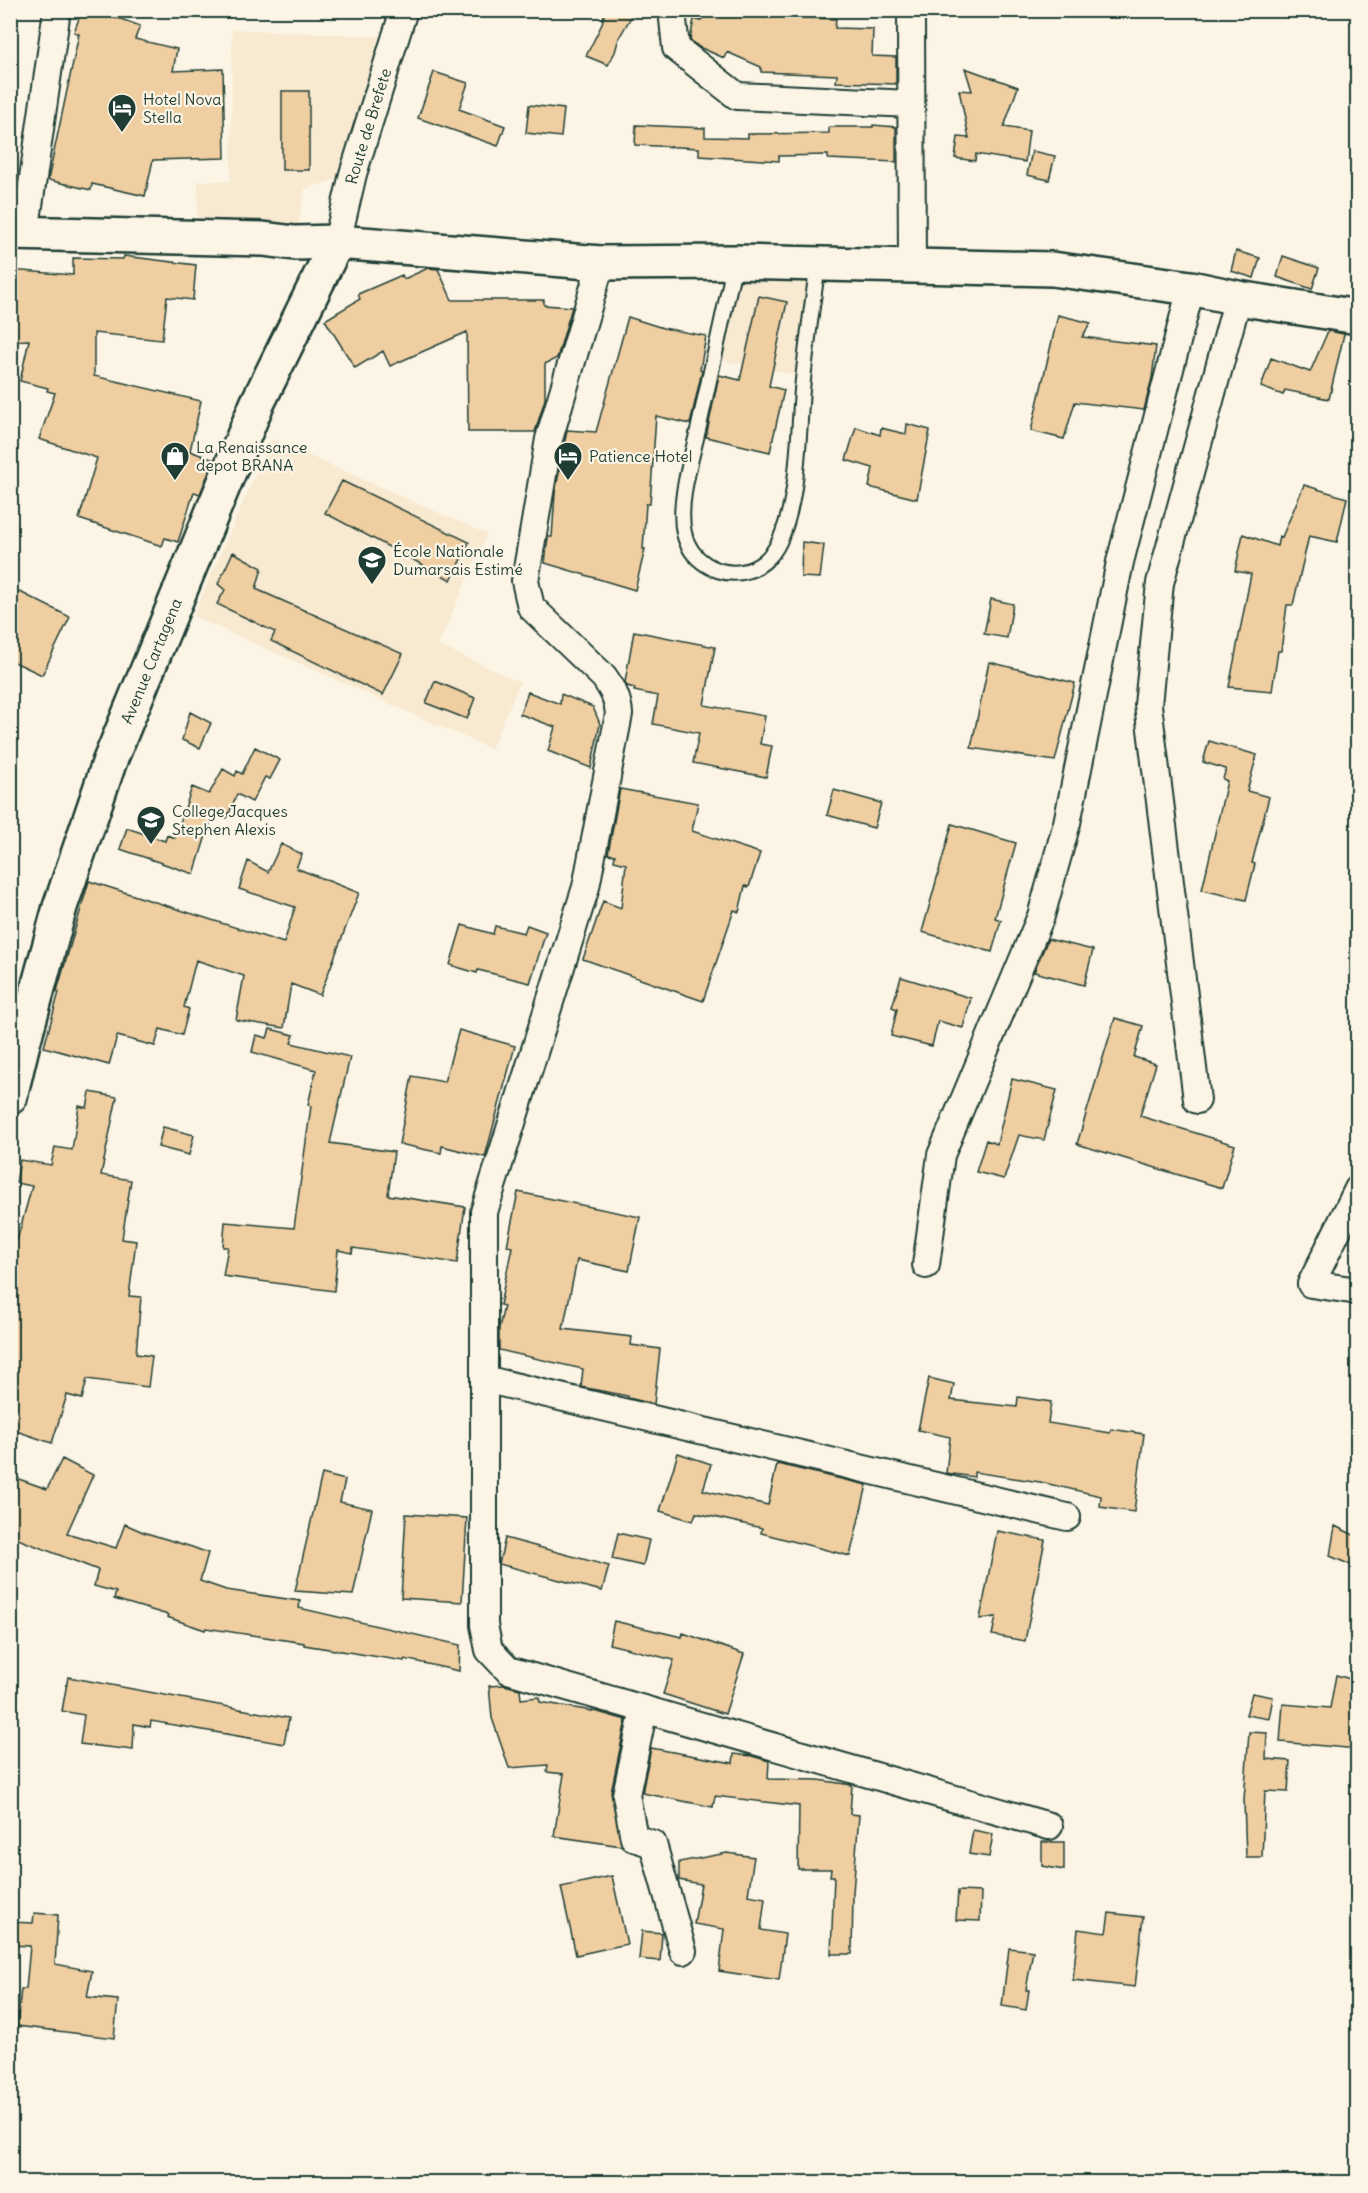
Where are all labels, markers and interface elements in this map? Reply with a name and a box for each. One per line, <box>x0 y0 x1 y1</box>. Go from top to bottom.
street label: Route de Brefete <box>341 66 395 186</box>
place label: Hotel Nova Stella <box>143 89 221 127</box>
hotel icon: Hotel Nova Stella <box>106 92 138 134</box>
place label: La Renaissance depot BRANA <box>196 437 307 475</box>
shop icon: La Renaissance depot BRANA <box>159 440 191 482</box>
hotel icon: Patience Hotel <box>552 440 584 482</box>
place label: Patience Hotel <box>589 446 692 466</box>
place label: École Nationale Dumarsais Estimé <box>393 541 523 579</box>
school or university icon: École Nationale Dumarsais Estimé <box>356 544 388 586</box>
street label: Avenue Cartagena <box>116 595 186 727</box>
place label: College Jacques Stephen Alexis <box>172 801 288 839</box>
school or university icon: College Jacques Stephen Alexis <box>135 804 167 846</box>

